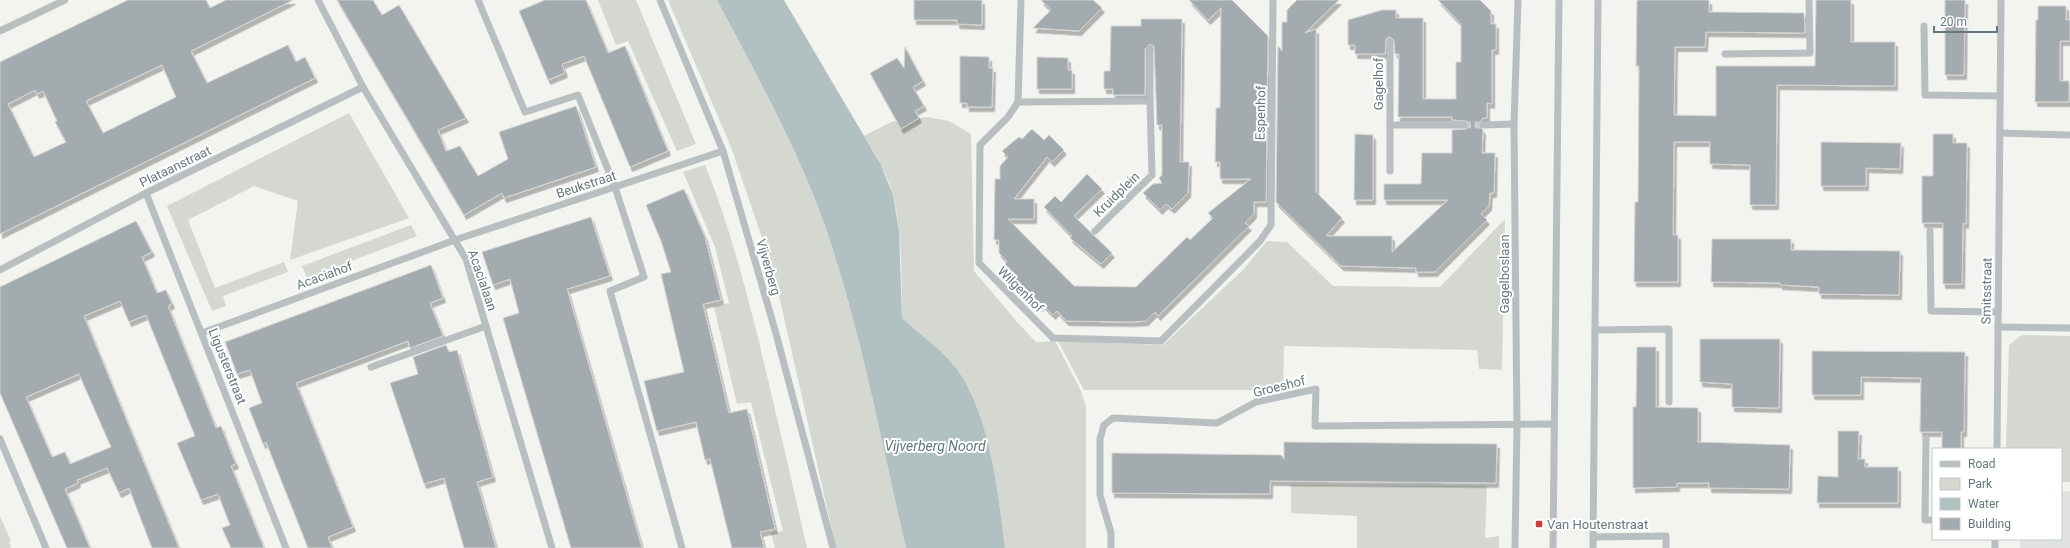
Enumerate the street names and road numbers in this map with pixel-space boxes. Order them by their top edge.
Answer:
street label: Gagelhof [1371,57,1386,110]
street label: Espenhof [1253,85,1268,140]
street label: Plataanstraat [137,143,213,190]
street label: Beukstraat [554,168,618,201]
street label: Kruidplein [1090,169,1142,220]
street label: Gagelboslaan [1497,234,1512,314]
street label: Vijverberg [753,237,784,297]
street label: Acacialaan [465,248,500,313]
street label: Acaciahof [294,258,355,293]
street label: Smitsstraat [1978,258,1995,325]
street label: Wilgenhof [995,263,1047,316]
street label: Ligusterstraat [206,326,250,406]
street label: Groeshof [1251,373,1307,400]

